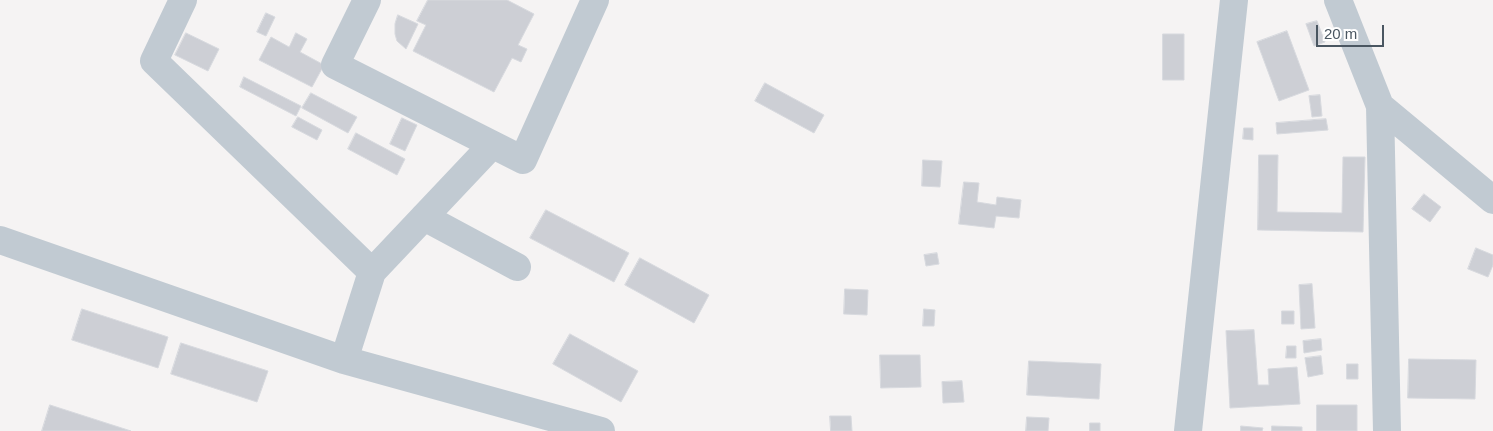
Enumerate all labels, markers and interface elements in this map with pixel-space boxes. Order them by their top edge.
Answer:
scale bar [1318,15,1386,47]
text: 20 m [1324,25,1357,42]

